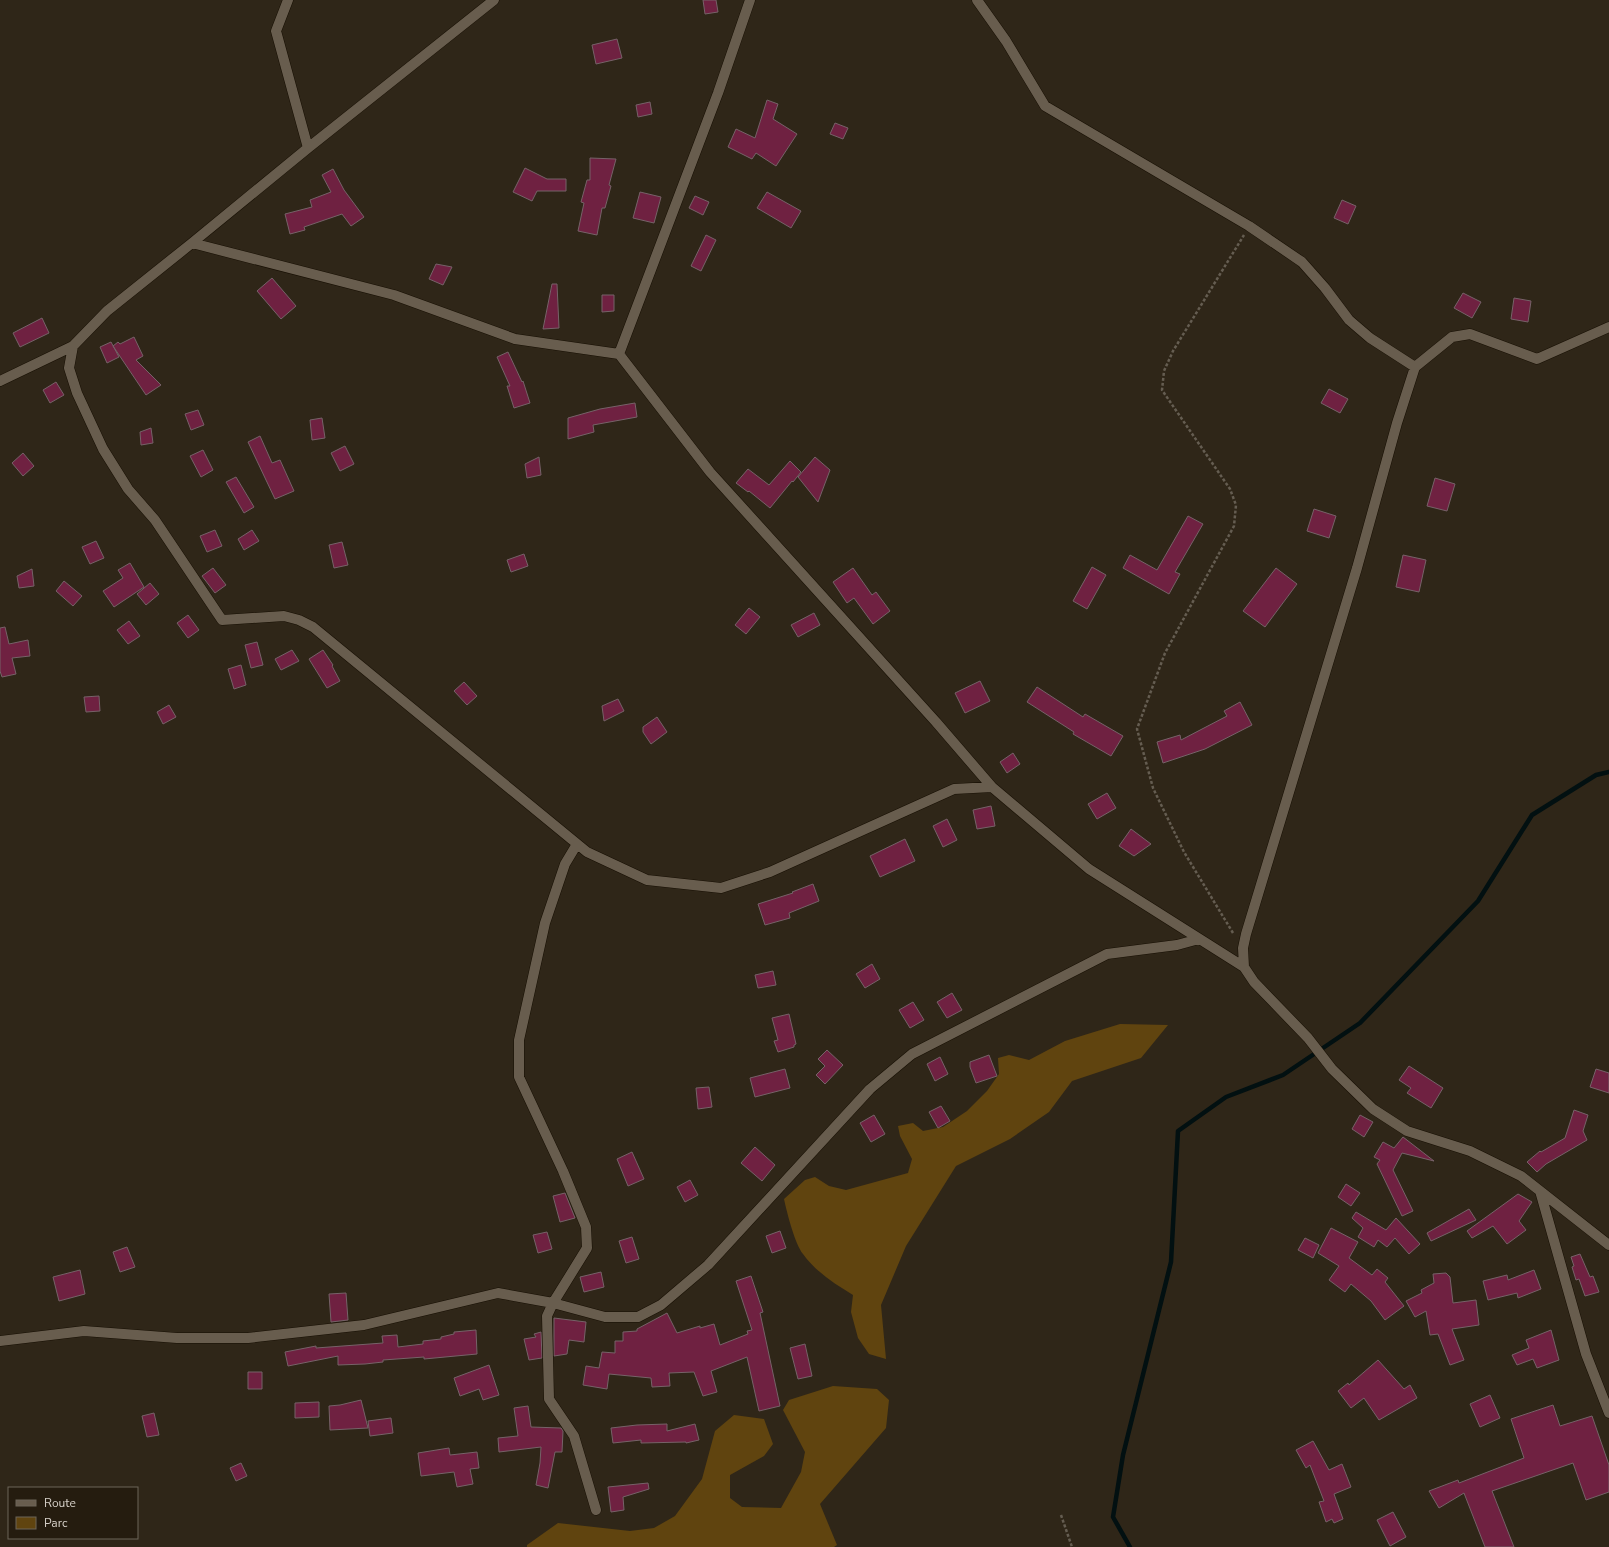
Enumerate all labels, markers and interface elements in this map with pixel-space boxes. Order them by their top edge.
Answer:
legend [8,1487,138,1539]
text: Route [44,1495,76,1511]
text: Parc [44,1515,68,1531]

